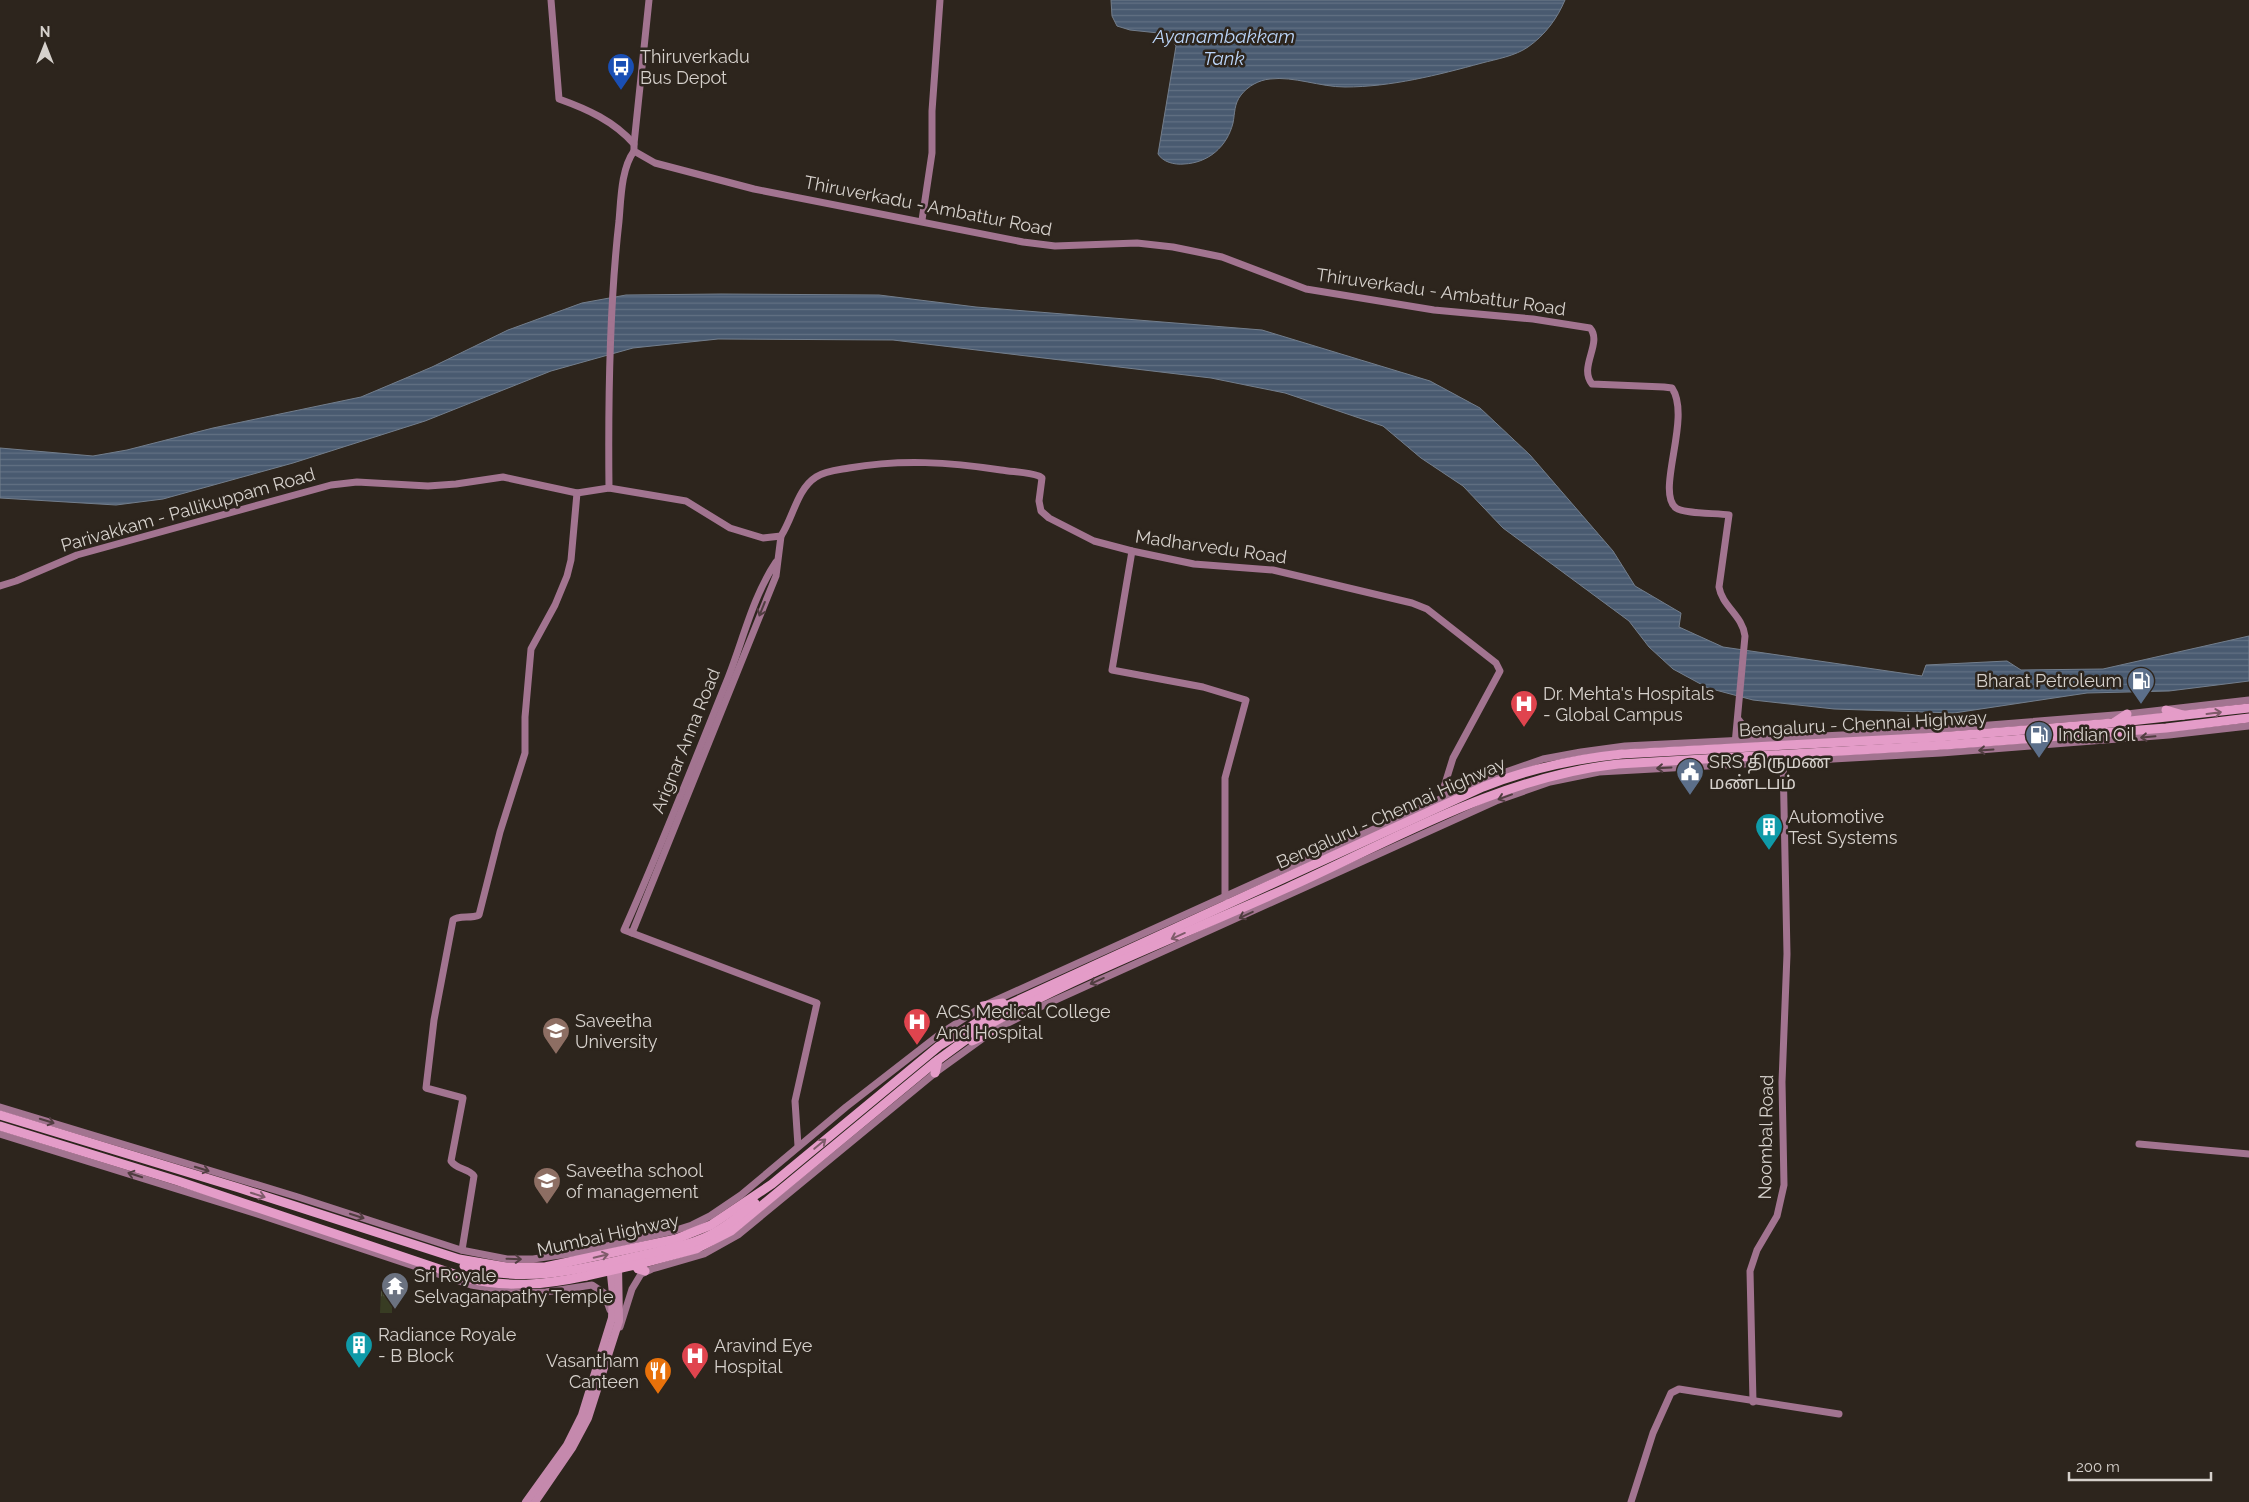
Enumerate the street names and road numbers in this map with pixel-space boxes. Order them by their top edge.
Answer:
street label: Thiruverkadu - Ambattur Road [802,171,1054,240]
street label: Thiruverkadu - Ambattur Road [1315,264,1567,319]
street label: Parivakkam - Pallikuppam Road [58,463,317,556]
street label: Madharvedu Road [1134,525,1288,568]
street label: Arignar Anna Road [647,665,724,816]
street label: Bengaluru - Chennai Highway [1738,707,1988,740]
street label: Bengaluru - Chennai Highway [1273,752,1509,873]
street label: Noombal Road [1754,1074,1777,1200]
street label: Mumbai Highway [535,1209,681,1260]

